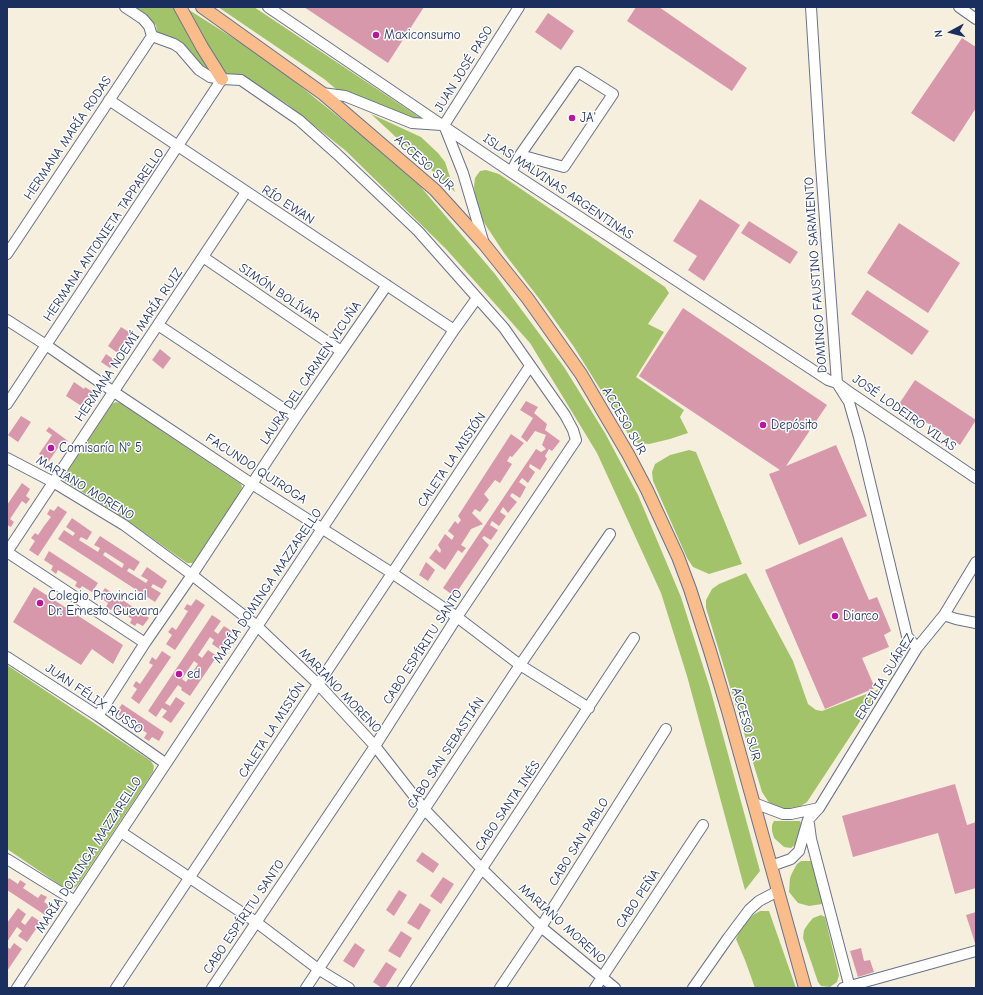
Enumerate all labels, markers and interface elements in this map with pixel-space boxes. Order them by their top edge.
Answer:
north arrow [931,12,971,52]
street label: JUAN JOSÉ PASO [431,23,497,115]
place label: Maxiconsumo [384,27,461,43]
text: N [932,29,945,38]
marker: Maxiconsumo [371,30,381,40]
street label: HERMANA MARÍA RODAS [21,73,115,203]
place label: JA' [580,110,596,126]
marker: JA' [567,113,577,123]
street label: ISLAS MALVINAS ARGENTINAS [480,131,636,243]
street label: ACCESO SUR [391,132,457,194]
street label: HERMANA ANTONIETA TAPPARELLO [40,146,168,324]
street label: DOMINGO FAUSTINO SARMIENTO [801,176,831,374]
street label: RÍO EWAN [259,182,317,228]
street label: SIMÓN BOLÍVAR [236,260,322,326]
street label: HERMANA NOEMÍ MARÍA RUIZ [72,265,186,425]
street label: LAURA DEL CARMEN VICUÑA [257,298,365,448]
street label: JOSÉ LODEIRO VILAS [849,371,959,455]
street label: ACCESO SUR [598,385,650,457]
street label: CALETA LA MISIÓN [415,410,489,510]
place label: Depósito [771,417,818,433]
marker: Depósito [758,420,768,430]
street label: FACUNDO QUIROGA [202,430,310,508]
place label: Comisaría N° 5 [59,440,142,456]
marker: Comisaría N° 5 [46,443,56,453]
street label: MARIANO MORENO [33,453,137,523]
street label: MARÍA DOMINGA MAZZARELLO [210,506,326,666]
street label: CABO ESPÍRITU SANTO [380,586,466,708]
place label: Colegio Provincial Dr. Ernesto Guevara [48,588,159,619]
marker: Colegio Provincial Dr. Ernesto Guevara [35,598,45,608]
place label: Diarco [843,608,879,624]
marker: Diarco [830,611,840,621]
street label: ERCILIA SUÁREZ [852,631,918,723]
street label: MARIANO MORENO [296,645,384,737]
street label: JUAN FÉLIX RUSSO [42,660,146,738]
place label: ed [187,666,200,682]
marker: ed [174,669,184,679]
street label: CALETA LA MISIÓN [235,679,309,781]
street label: ACCESO SUR [728,686,764,762]
street label: CABO SAN SEBASTIÁN [404,694,488,812]
street label: CABO SANTA INÉS [472,758,544,854]
street label: MARÍA DOMINGA MAZZARELLO [33,774,145,936]
street label: CABO SAN PABLO [546,795,612,889]
street label: CABO ESPÍRITU SANTO [200,857,288,977]
street label: CABO PEÑA [613,867,663,931]
street label: MARIANO MORENO [515,881,609,967]

